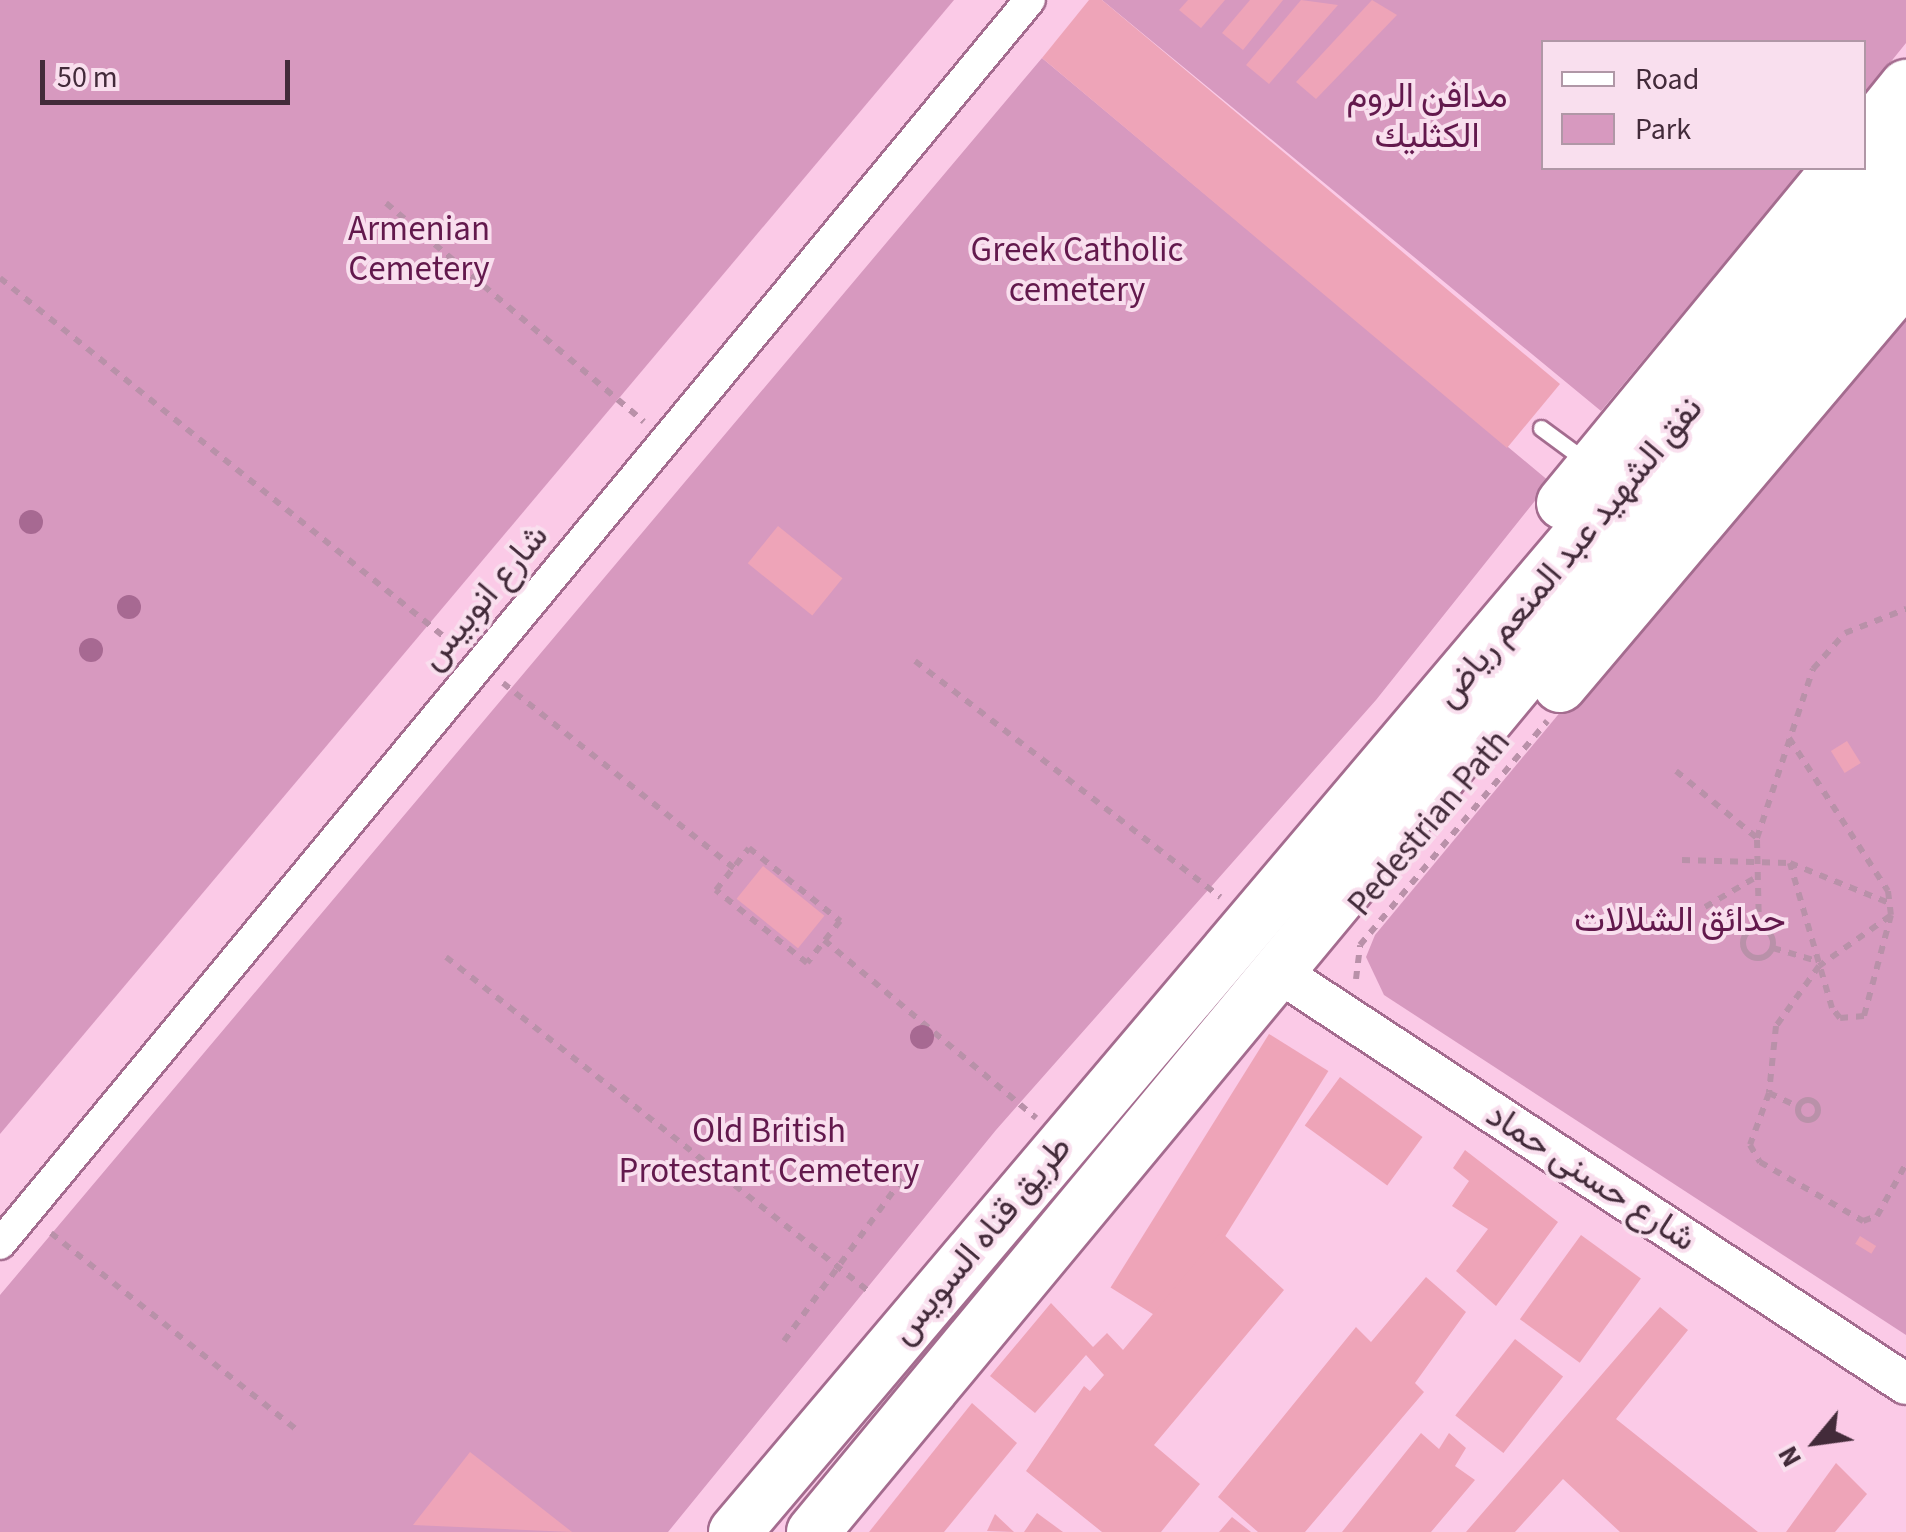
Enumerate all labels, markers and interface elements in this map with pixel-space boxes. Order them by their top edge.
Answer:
scale bar [45,40,295,102]
legend [1541,40,1866,170]
text: 50 m [57,56,118,99]
text: Road [1635,58,1699,101]
park label: مدافن الروم الكثليك [1346,75,1508,157]
text: Park [1635,108,1691,151]
park label: Armenian Cemetery [348,208,490,290]
park label: Greek Catholic cemetery [971,229,1183,311]
street label: نفق الشهيد عبد المنعم رياض [1427,388,1711,716]
street label: شارع انوبيس [411,516,557,678]
street label: Pedestrian Path [1339,721,1519,925]
park label: حدائق الشلالات [1574,899,1786,941]
street label: شارع حسنى حماد [1478,1094,1704,1260]
park label: Old British Protestant Cemetery [619,1110,919,1192]
street label: طريق قناه السويس [882,1127,1080,1353]
north arrow [1766,1392,1866,1492]
text: N [1768,1439,1812,1474]

